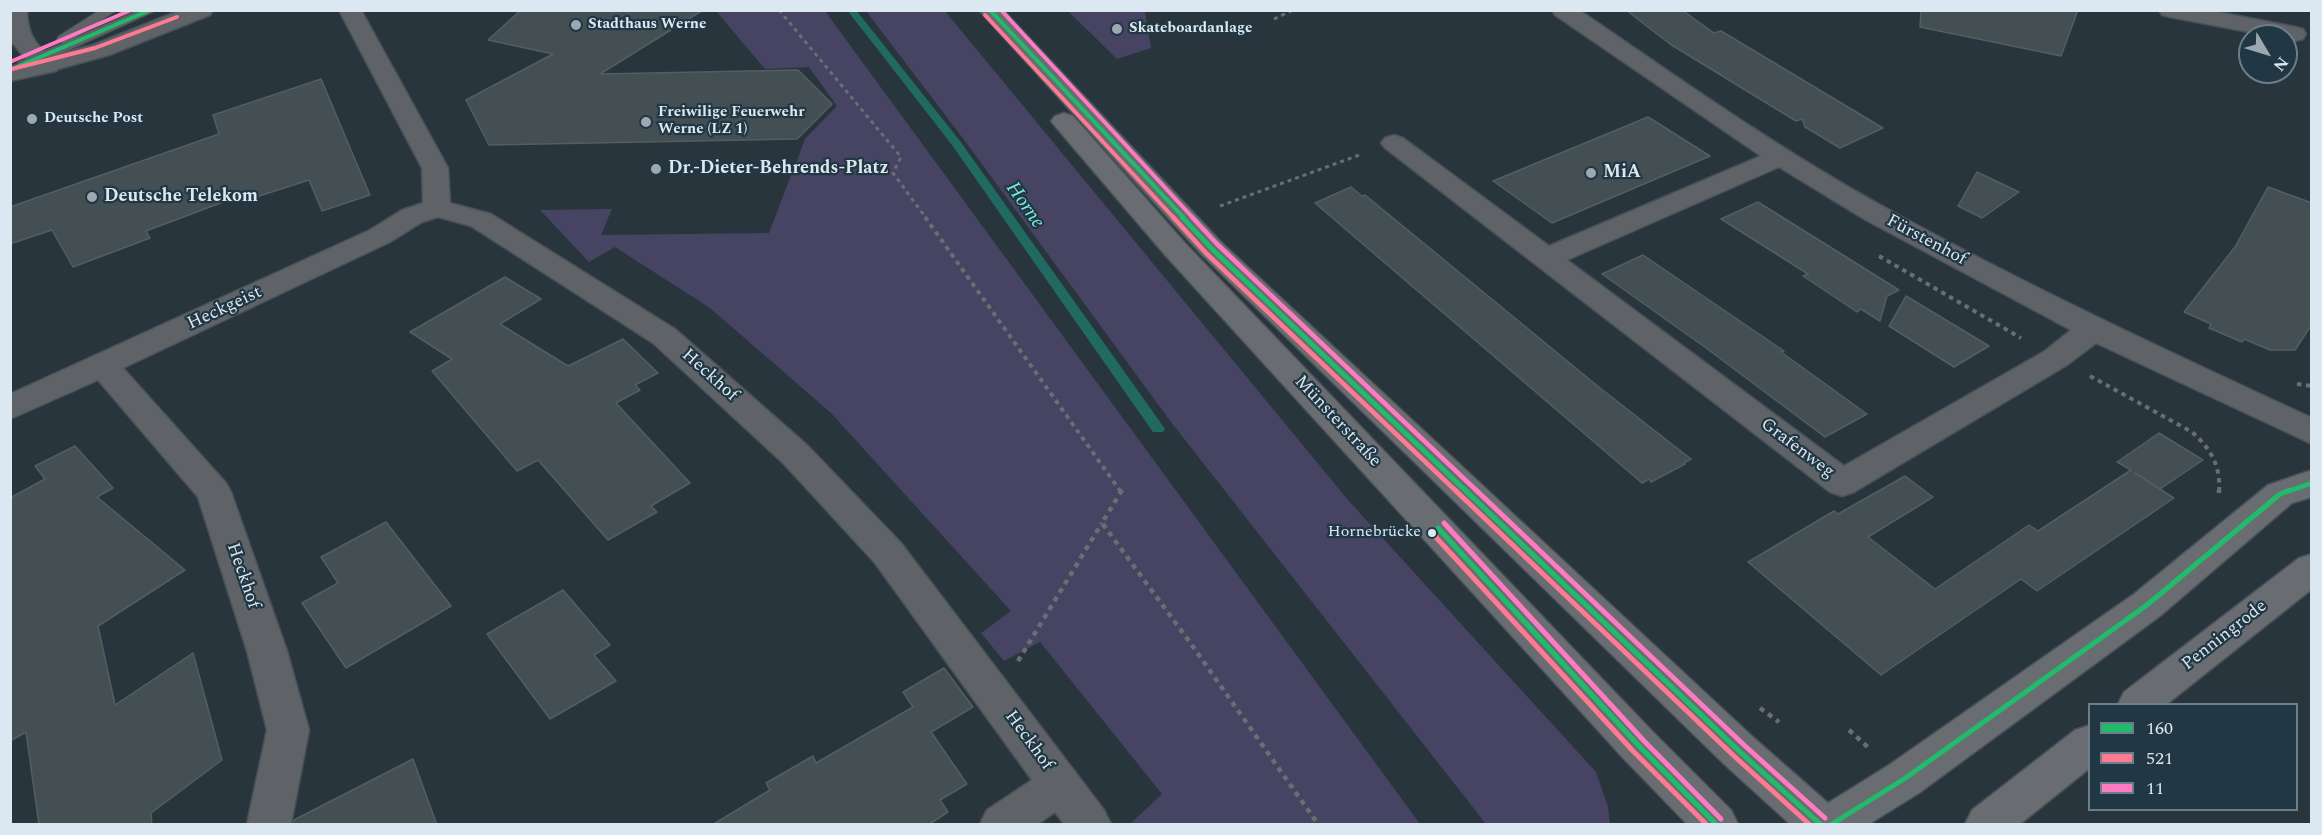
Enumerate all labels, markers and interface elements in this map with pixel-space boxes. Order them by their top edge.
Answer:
place label: Stadthaus Werne [588,16,706,34]
marker: Stadthaus Werne [569,18,583,32]
place label: Skateboardanlage [1129,20,1252,38]
marker: Skateboardanlage [1110,22,1124,36]
north arrow [2238,24,2298,84]
text: N [2267,51,2294,76]
place label: Freiwilige Feuerwehr Werne (LZ 1) [658,104,805,139]
place label: Deutsche Post [44,110,143,128]
marker: Deutsche Post [25,112,39,126]
marker: Freiwilige Feuerwehr Werne (LZ 1) [639,115,653,129]
place label: Dr.-Dieter-Behrends-Platz [668,158,889,180]
marker: Dr.-Dieter-Behrends-Platz [649,162,663,176]
place label: MiA [1603,162,1641,184]
marker: MiA [1584,166,1598,180]
water label: Horne [999,178,1049,234]
place label: Deutsche Telekom [104,186,258,208]
marker: Deutsche Telekom [85,190,99,204]
street label: Fürstenhof [1882,211,1970,271]
street label: Heckgeist [184,282,266,336]
street label: Heckhof [676,345,742,407]
street label: Münsterstraße [1289,372,1385,472]
street label: Grafenweg [1756,414,1838,484]
place label: Hornebrücke [1328,523,1421,543]
marker: Hornebrücke [1426,527,1438,539]
street label: Heckhof [221,540,263,612]
street label: Penningrode [2178,596,2272,676]
legend [2088,703,2298,811]
street label: Heckhof [999,707,1057,775]
text: 160 [2146,715,2173,742]
text: 521 [2146,745,2173,772]
text: 11 [2146,775,2164,802]

